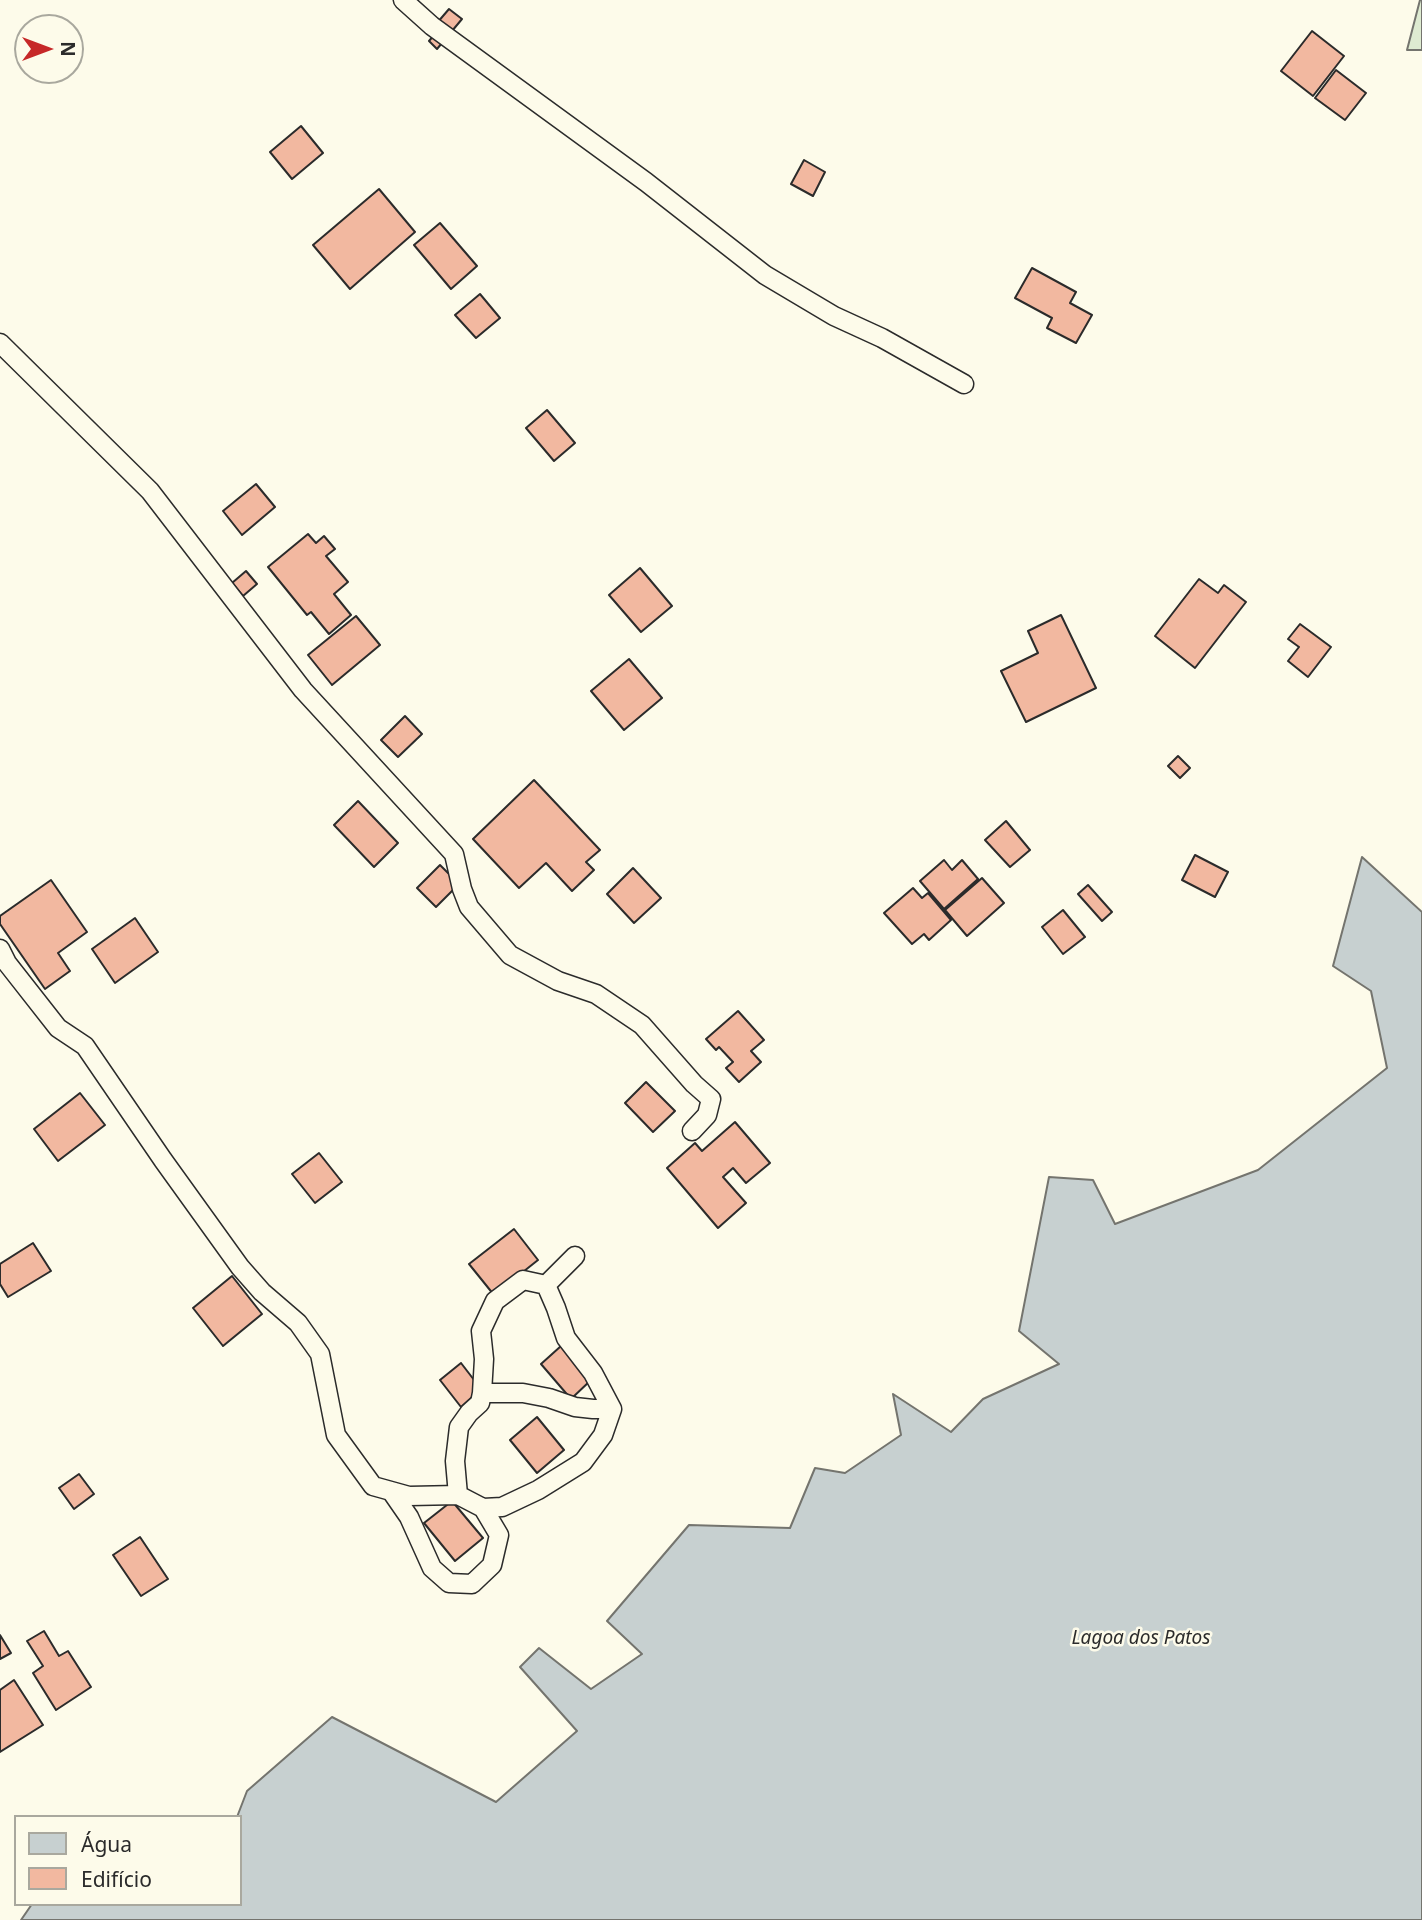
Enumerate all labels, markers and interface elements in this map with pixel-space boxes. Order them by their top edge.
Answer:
north arrow [14,14,84,84]
text: N [55,41,81,57]
water label: Lagoa dos Patos [1072,1628,1210,1650]
legend [14,1815,242,1906]
text: Água [81,1830,132,1858]
text: Edifício [81,1865,152,1893]

